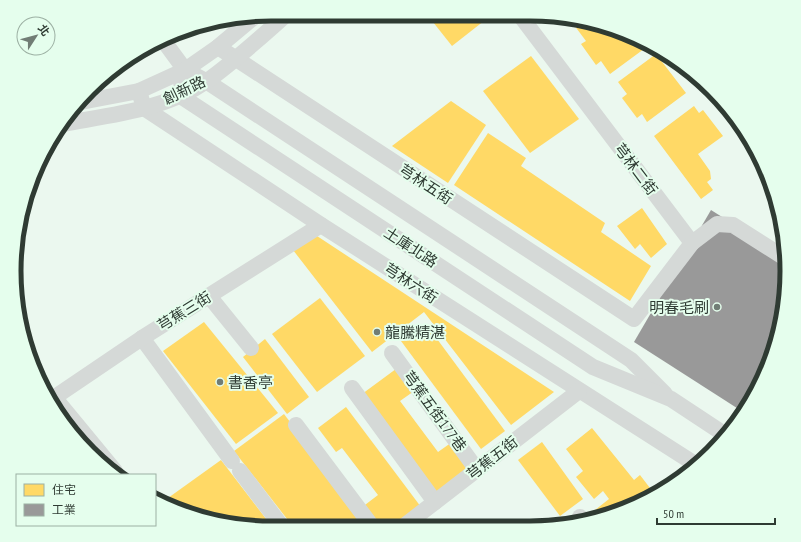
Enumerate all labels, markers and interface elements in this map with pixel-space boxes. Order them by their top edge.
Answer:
north arrow [16,16,56,56]
text: 北 [35,22,53,39]
street label: 創新路 [160,72,208,108]
street label: 芎林二街 [610,139,662,199]
street label: 芎林五街 [396,160,456,208]
street label: 土庫北路 [381,223,441,271]
street label: 芎林六街 [381,259,441,307]
street label: 芎蕉三街 [154,287,214,335]
place label: 明春毛刷 [649,298,709,317]
marker: 明春毛刷 [712,302,722,312]
place label: 龍騰精湛 [385,323,445,342]
marker: 龍騰精湛 [372,327,382,337]
street label: 芎蕉五街177巷 [399,367,471,455]
place label: 書香亭 [228,373,273,392]
marker: 書香亭 [215,377,225,387]
street label: 芎蕉五街 [463,432,521,484]
legend [16,474,156,526]
text: 住宅 [52,482,76,497]
scale bar [657,500,775,526]
text: 工業 [52,502,76,517]
text: 50 m [663,506,684,521]

